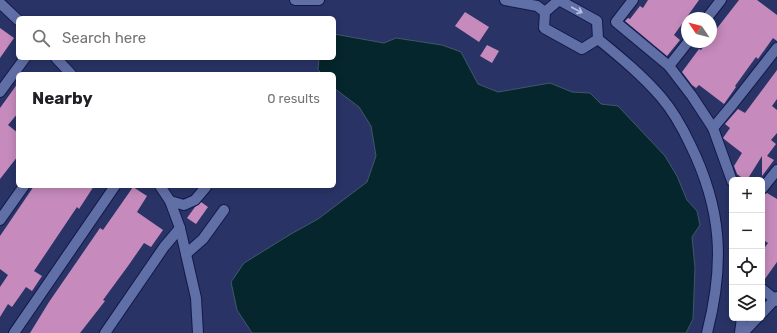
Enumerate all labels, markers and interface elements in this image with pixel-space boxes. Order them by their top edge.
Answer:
one-way arrow [571,7,583,14]
north arrow [681,12,717,48]
search box [16,16,336,60]
icon: search [30,27,52,49]
text: Search here [62,29,146,47]
text: Nearby [32,88,93,108]
text: 0 results [267,91,320,106]
map controls [729,177,765,321]
button: + [729,177,765,213]
button: − [729,213,765,249]
button: locate [729,249,765,285]
button: layers [729,285,765,321]

